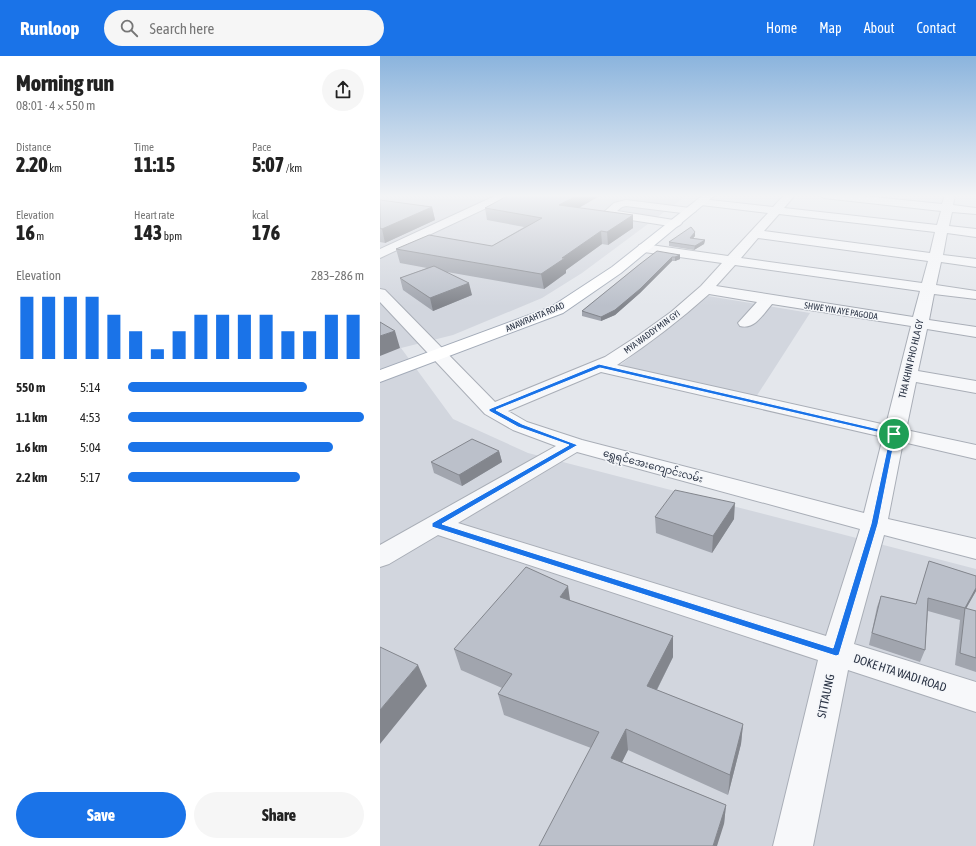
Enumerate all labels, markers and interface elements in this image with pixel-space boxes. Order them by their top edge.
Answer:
search box [104,10,384,46]
text: Runloop [20,17,80,39]
icon: search [118,17,140,39]
text: Search here [150,20,214,37]
text: Home [766,20,797,36]
text: Map [819,20,842,36]
text: About [864,20,895,36]
text: Contact [917,20,956,36]
button: share [322,69,364,111]
text: Morning run [16,70,114,96]
text: 08:01 · 4 × 550 m [16,98,95,113]
text: Distance [16,141,51,153]
text: Time [134,141,154,153]
text: Pace [252,141,271,153]
text: 2.20 [16,153,48,176]
text: 11:15 [134,153,175,176]
text: 5:07 [252,153,284,176]
text: km [48,162,62,174]
text: /km [284,162,302,174]
text: Elevation [16,209,54,221]
text: Heart rate [134,209,175,221]
text: kcal [252,209,269,221]
text: 16 [16,221,35,244]
text: 143 [134,221,162,244]
text: 176 [252,221,280,244]
text: m [35,230,44,242]
text: bpm [162,230,182,242]
text: Elevation [16,268,61,283]
text: 283–286 m [311,268,364,283]
street label: ANAWRAHTA ROAD [504,300,566,334]
street label: SHWE YIN AYE PAGODA [803,300,879,322]
street label: MYA WADDY MIN GYI [622,308,682,356]
street label: THA KHIN PHO HLA GY [897,318,926,400]
text: 550 m [16,380,45,395]
text: 5:14 [80,380,101,395]
text: 1.1 km [16,410,47,425]
text: 4:53 [80,410,101,425]
pin [877,417,911,451]
icon: arrive [883,423,905,445]
text: 1.6 km [16,440,47,455]
text: 5:04 [80,440,101,455]
street label: ရွှေရင်အေးကျောင်းလမ်း [601,445,705,488]
text: 2.2 km [16,470,47,485]
text: 5:17 [80,470,101,485]
street label: DOKE HTA WADI ROAD [852,651,949,695]
street label: SITTAUNG [815,673,837,719]
button: Save [16,792,186,838]
button: Share [194,792,364,838]

